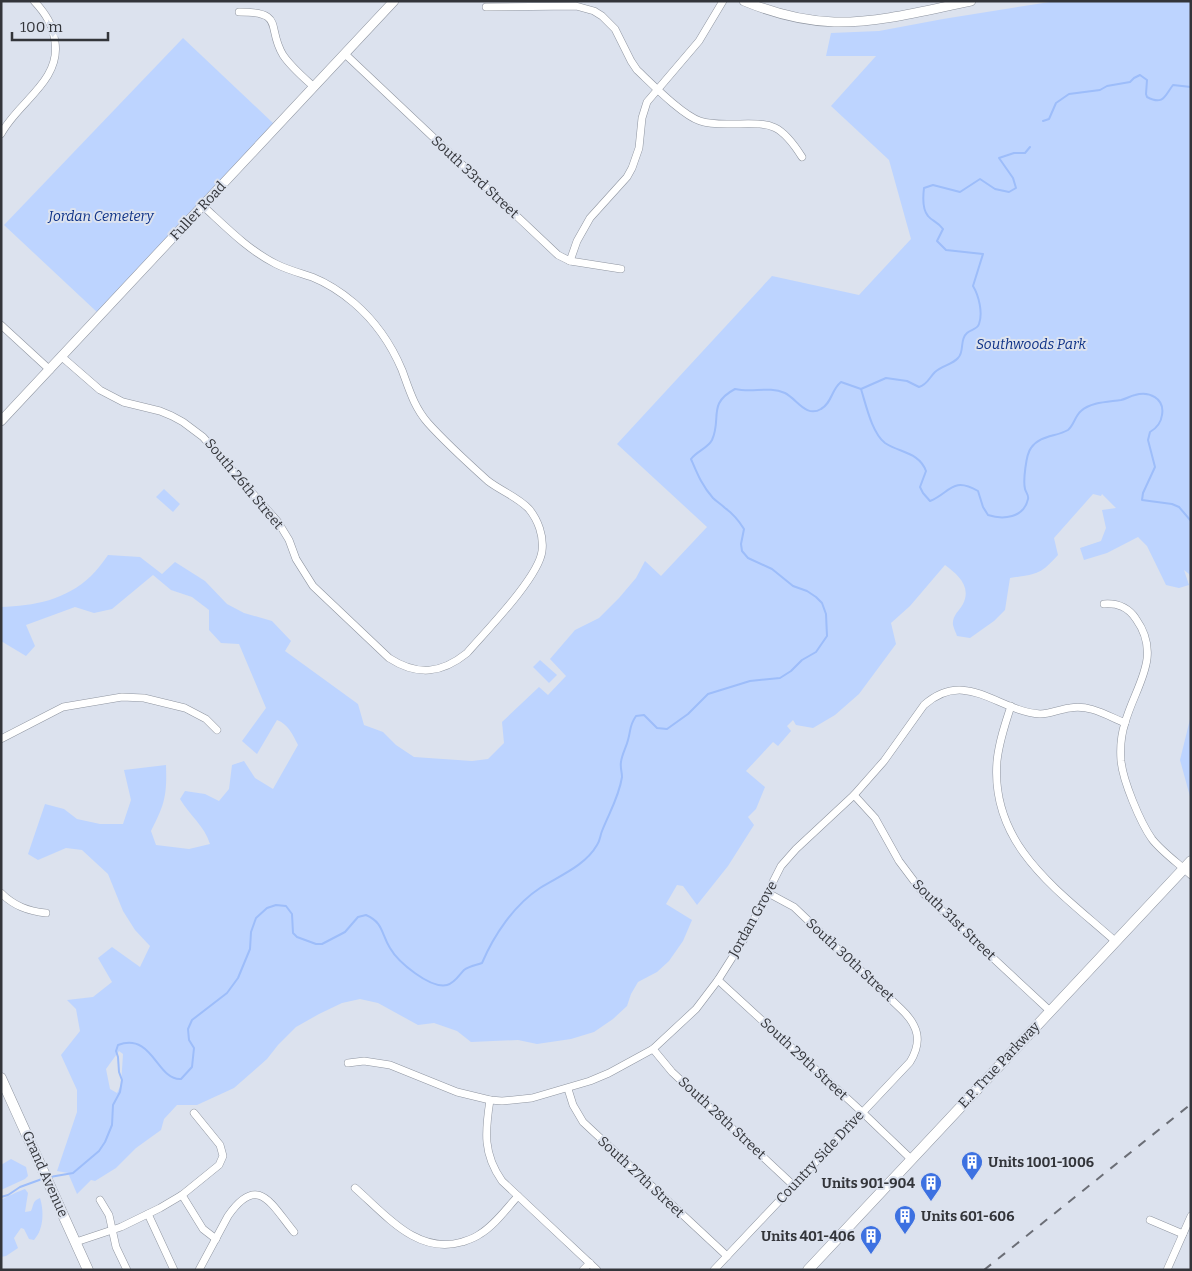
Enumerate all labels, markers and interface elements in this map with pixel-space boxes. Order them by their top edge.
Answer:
scale bar [12,10,109,42]
text: 100 m [20,18,63,36]
street label: South 33rd Street [428,132,522,222]
street label: Fuller Road [167,178,229,244]
park label: Jordan Cemetery [46,208,154,225]
park label: Southwoods Park [976,336,1087,353]
street label: South 26th Street [201,435,287,533]
street label: South 31st Street [909,876,999,964]
street label: Jordan Grove [725,878,781,961]
street label: South 30th Street [802,915,898,1005]
street label: South 29th Street [757,1014,851,1104]
street label: E.P. True Parkway [955,1018,1044,1112]
street label: South 28th Street [675,1073,769,1163]
street label: Country Side Drive [772,1107,868,1207]
street label: Grand Avenue [18,1128,72,1220]
street label: South 27th Street [594,1133,688,1221]
building icon: Units 1001-1006 [960,1150,984,1181]
place label: Units 1001-1006 [988,1154,1094,1171]
building icon: Units 901-904 [919,1171,943,1202]
place label: Units 901-904 [822,1175,915,1192]
building icon: Units 601-606 [893,1204,917,1235]
place label: Units 601-606 [921,1208,1014,1225]
building icon: Units 401-406 [859,1224,883,1255]
place label: Units 401-406 [761,1228,855,1245]

